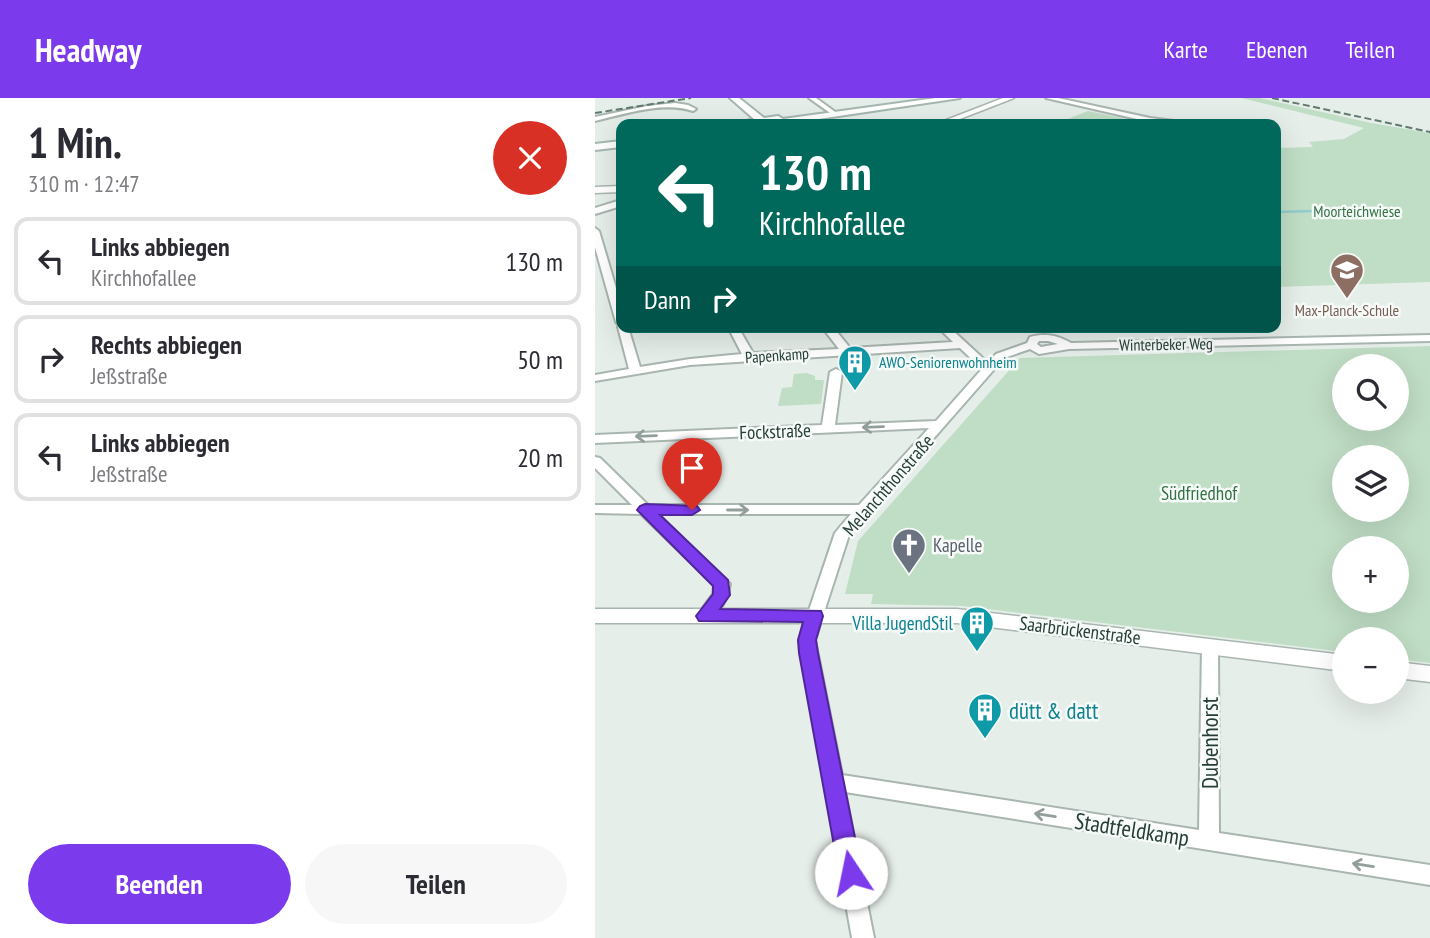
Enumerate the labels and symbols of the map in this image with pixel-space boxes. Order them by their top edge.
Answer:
park label: Moorteichwiese [1313,201,1401,221]
school or university icon: Max-Planck-Schule [1328,251,1366,300]
place label: Max-Planck-Schule [1295,300,1399,320]
street label: Winterbeker Weg [1119,333,1213,355]
street label: Papenkamp [744,343,810,367]
building icon: AWO-Seniorenwohnheim [836,343,874,392]
place label: AWO-Seniorenwohnheim [879,352,1017,372]
street label: Fockstraße [739,418,811,444]
one-way arrow [862,420,885,433]
street label: Melanchthonstraße [837,429,939,541]
one-way arrow [634,430,657,443]
pin [662,438,722,510]
park label: Südfriedhof [1161,481,1238,505]
one-way arrow [726,503,749,517]
church icon: Kapelle [890,526,928,575]
place label: Kapelle [933,533,983,557]
building icon: Villa JugendStil [958,604,996,653]
place label: Villa JugendStil [851,611,954,635]
street label: Saarbrückenstraße [1018,611,1142,649]
building icon: dütt & datt [966,691,1004,740]
place label: dütt & datt [1009,696,1099,725]
street label: Dubenhorst [1195,696,1224,789]
street label: Stadtfeldkamp [1073,806,1191,852]
one-way arrow [1034,808,1056,821]
position arrow [814,836,888,910]
one-way arrow [1352,858,1374,871]

